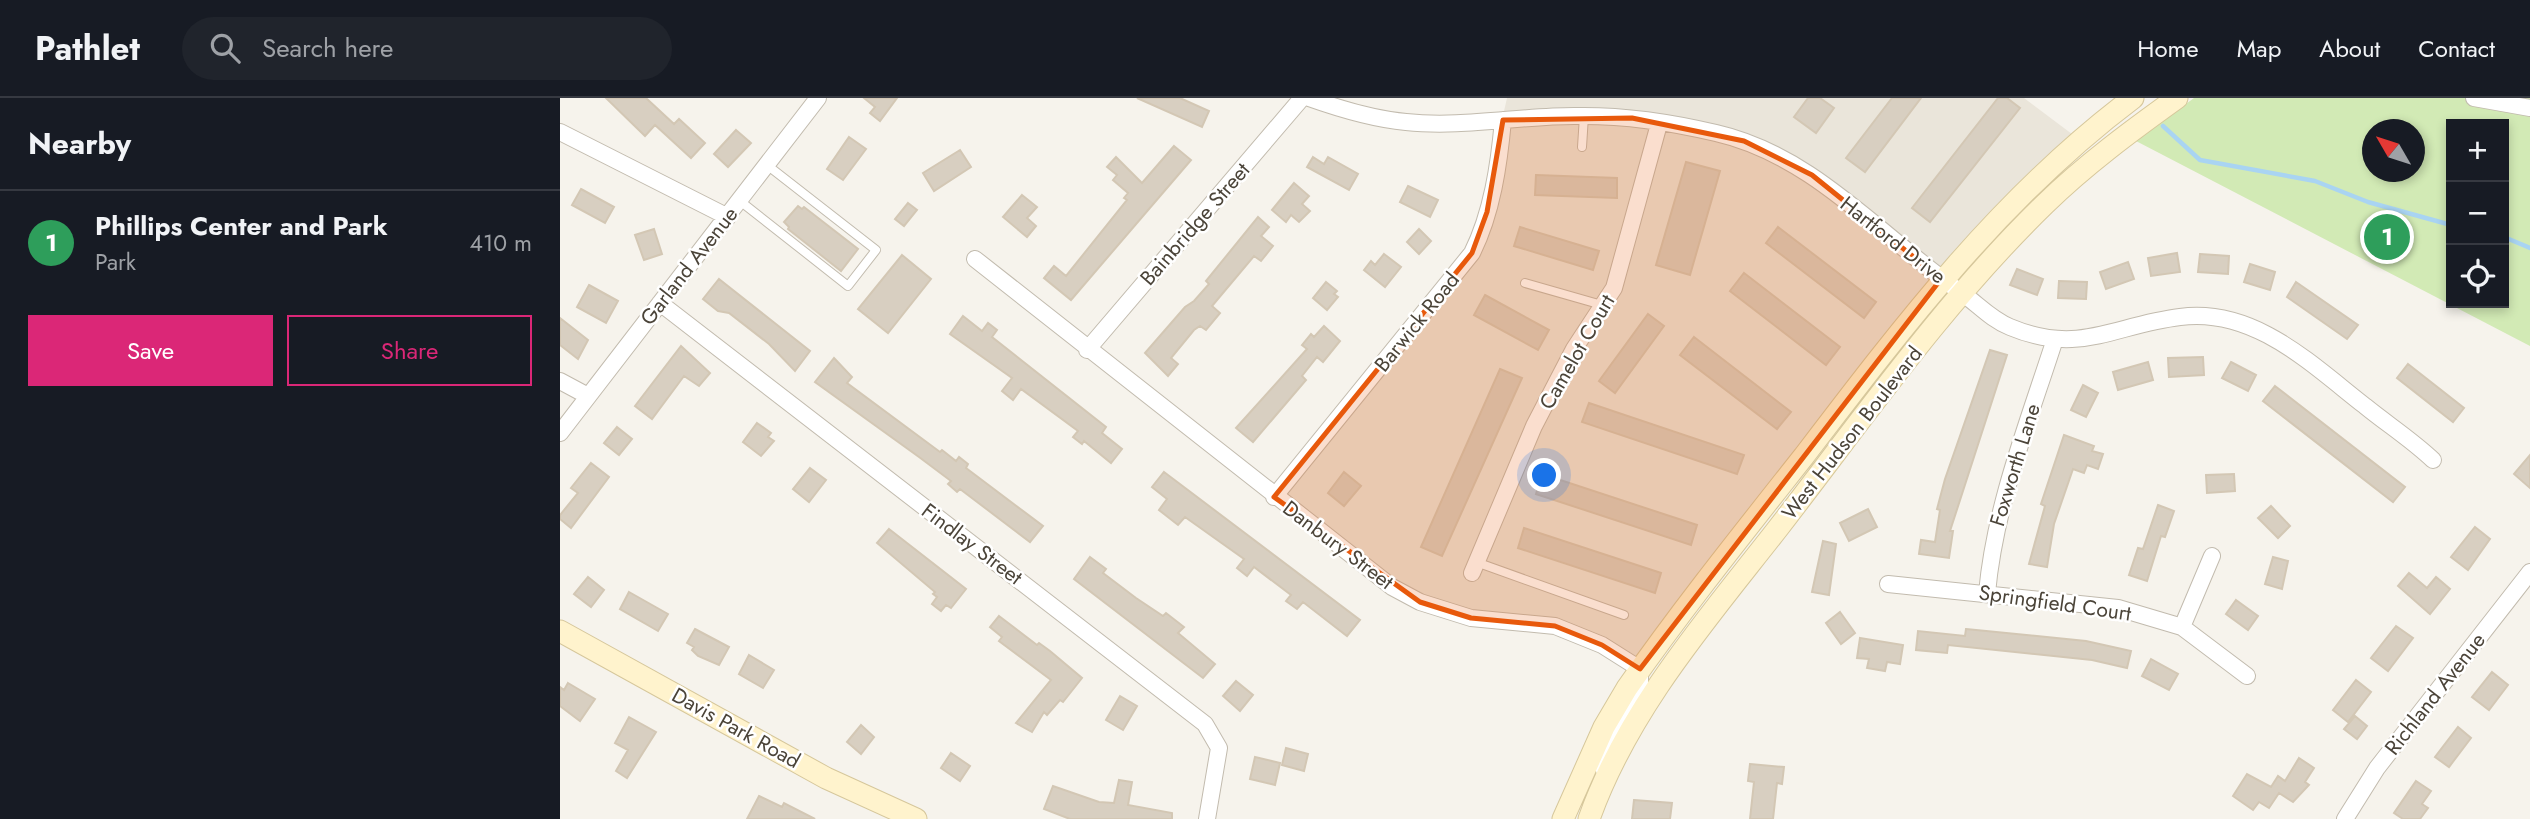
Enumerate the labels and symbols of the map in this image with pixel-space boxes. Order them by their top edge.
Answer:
north arrow [2362,119,2425,182]
street label: Bainbridge Street [1133,156,1257,292]
street label: Hartford Drive [1834,189,1952,291]
street label: Garland Avenue [633,200,745,332]
pin: 1 [2364,211,2410,263]
street label: Barwick Road [1367,266,1467,378]
street label: Camelot Court [1532,289,1622,415]
street label: West Hudson Boulevard [1775,340,1929,526]
street label: Foxworth Lane [1982,400,2048,530]
your location [1527,458,1561,492]
street label: Danbury Street [1276,493,1400,597]
street label: Findlay Street [915,496,1029,592]
street label: Springfield Court [1977,577,2133,629]
street label: Richland Avenue [2378,626,2492,762]
street label: Davis Park Road [666,680,806,776]

